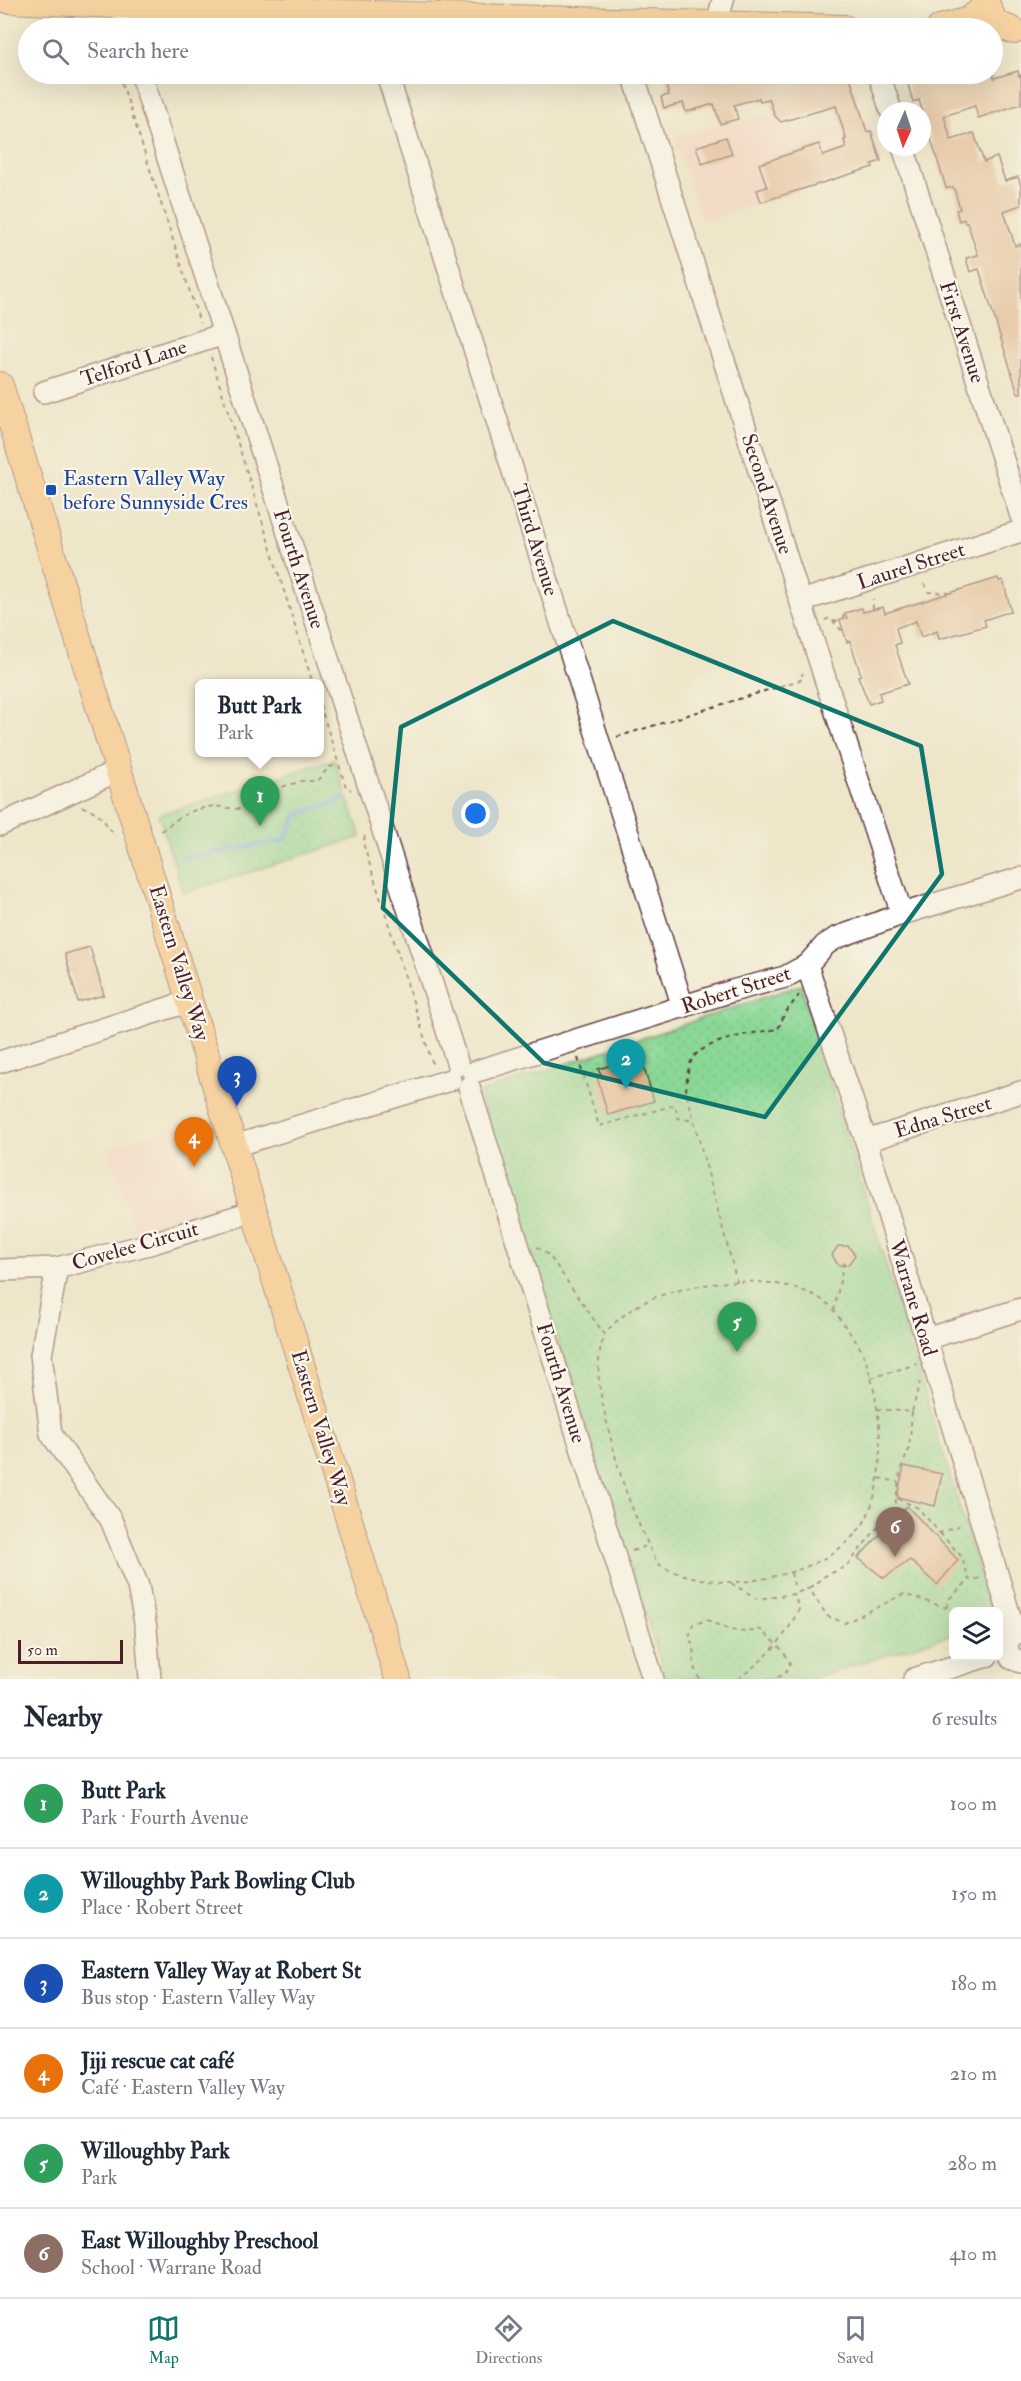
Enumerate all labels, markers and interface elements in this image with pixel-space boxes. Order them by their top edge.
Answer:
search box [18,18,1003,84]
icon: search [39,35,72,68]
text: Search here [87,37,189,65]
north arrow [877,102,931,156]
street label: First Avenue [933,278,991,387]
street label: Telford Lane [78,333,191,393]
street label: Second Avenue [735,430,799,558]
place label: Eastern Valley Way before Sunnyside Cres [63,465,248,516]
street label: Third Avenue [505,481,565,599]
marker: Eastern Valley Way before Sunnyside Cres [44,483,58,497]
street label: Fourth Avenue [267,506,331,633]
street label: Laurel Street [854,536,968,596]
popup [195,679,324,757]
text: Butt Park [217,692,302,720]
text: Park [217,720,254,745]
pin: 1 [240,776,280,826]
your location [461,799,490,828]
street label: Eastern Valley Way [142,882,216,1045]
street label: Robert Street [678,960,794,1020]
pin: 2 [606,1040,646,1089]
pin: 3 [218,1056,256,1106]
street label: Edna Street [891,1089,995,1145]
pin: 4 [174,1118,214,1167]
street label: Covelee Circuit [69,1215,202,1277]
street label: Warrane Road [882,1236,944,1360]
pin: 5 [718,1302,756,1352]
street label: Fourth Avenue [530,1320,592,1447]
street label: Eastern Valley Way [284,1347,358,1510]
pin: 6 [876,1508,914,1557]
map controls [949,1607,1003,1661]
button: layers [949,1607,1003,1661]
scale bar [18,1637,123,1664]
text: 50 m [27,1640,58,1660]
text: Nearby [24,1702,102,1734]
text: 6 results [931,1706,997,1731]
text: Butt Park [81,1777,166,1805]
text: 1 [40,1791,47,1816]
text: 100 m [950,1791,997,1816]
text: Park · Fourth Avenue [81,1805,248,1830]
text: Willoughby Park Bowling Club [81,1867,355,1895]
text: 2 [38,1881,49,1906]
text: 150 m [951,1881,997,1906]
text: Place · Robert Street [81,1895,243,1920]
text: Eastern Valley Way at Robert St [81,1957,361,1985]
text: 3 [40,1971,47,1996]
text: 180 m [950,1971,997,1996]
text: Bus stop · Eastern Valley Way [81,1985,315,2010]
text: Jiji rescue cat café [81,2047,234,2075]
text: 4 [38,2061,49,2086]
text: 210 m [950,2061,997,2086]
text: Café · Eastern Valley Way [81,2075,285,2100]
text: Willoughby Park [81,2137,230,2165]
text: 5 [39,2151,48,2176]
text: 280 m [947,2151,997,2176]
text: Park [81,2165,117,2190]
text: East Willoughby Preschool [81,2227,319,2255]
text: 6 [38,2241,49,2266]
text: 410 m [949,2241,997,2266]
text: School · Warrane Road [81,2255,262,2280]
tab: Map [147,2312,180,2368]
tab: Directions [475,2312,542,2368]
tab: Saved [837,2312,874,2368]

